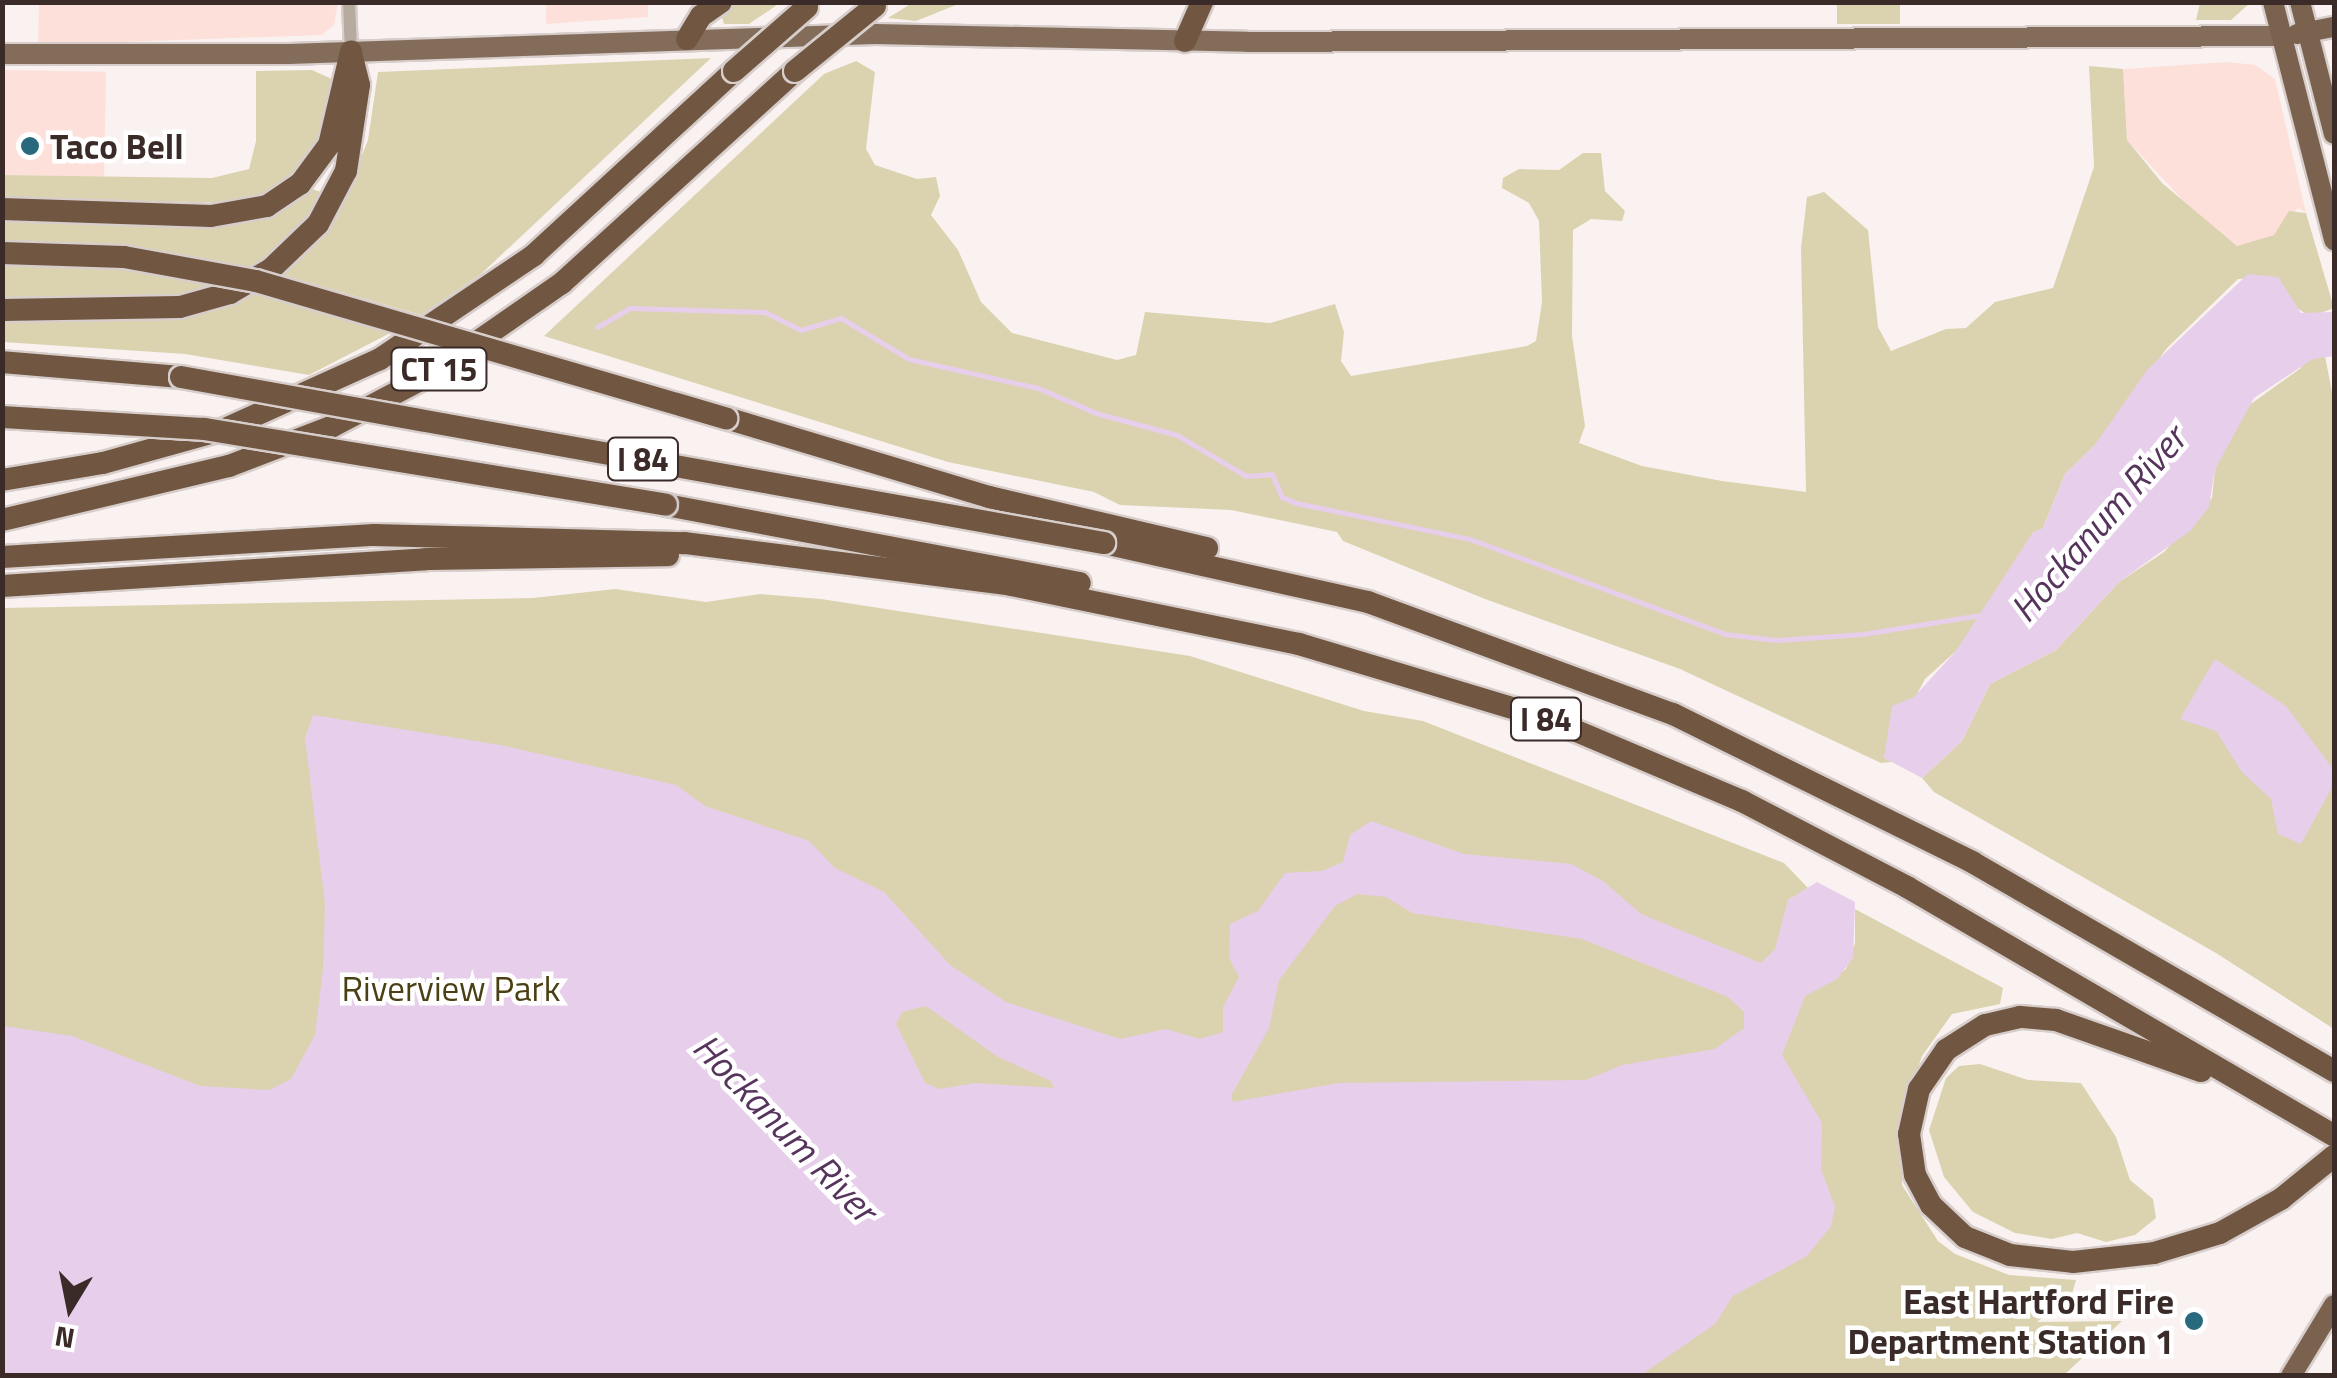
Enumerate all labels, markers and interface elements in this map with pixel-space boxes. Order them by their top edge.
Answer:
place label: Taco Bell [50,125,184,167]
marker: Taco Bell [19,135,41,157]
road number: CT 15 [389,342,489,396]
water label: Hockanum River [2001,417,2195,631]
road number: I 84 [606,432,680,486]
road number: I 84 [1508,692,1584,746]
park label: Riverview Park [342,967,560,1009]
water label: Hockanum River [684,1024,886,1232]
north arrow [20,1258,120,1358]
place label: East Hartford Fire Department Station 1 [1848,1280,2174,1362]
marker: East Hartford Fire Department Station 1 [2183,1310,2205,1332]
text: N [51,1315,78,1361]

